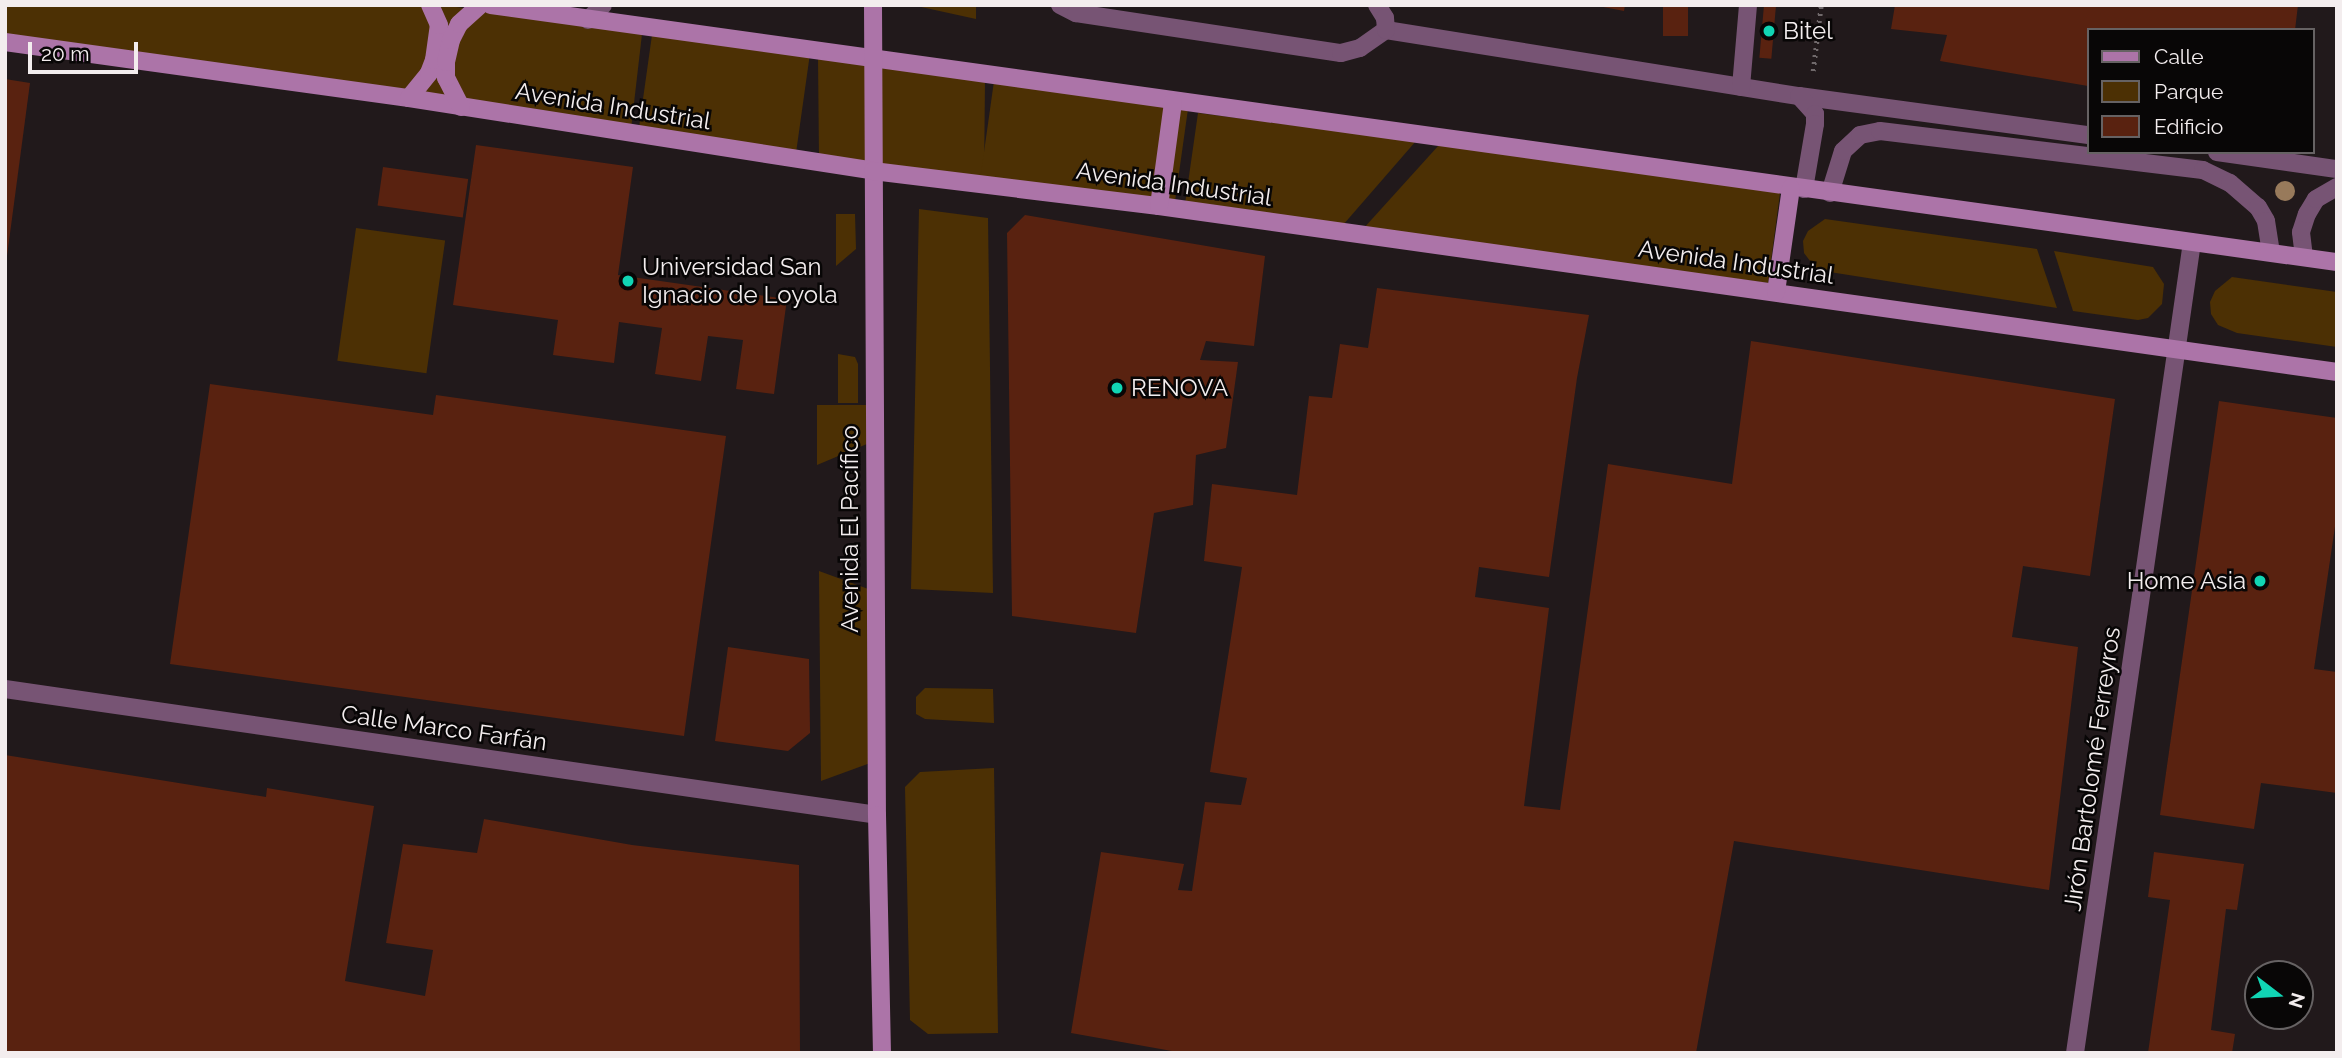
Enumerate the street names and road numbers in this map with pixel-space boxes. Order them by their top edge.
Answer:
street label: Avenida Industrial [513,76,713,136]
street label: Avenida Industrial [1074,156,1274,212]
street label: Avenida Industrial [1636,234,1836,290]
street label: Avenida El Pacífico [836,425,864,633]
street label: Jirón Bartolomé Ferreyros [2058,625,2126,913]
street label: Calle Marco Farfán [339,699,549,757]

